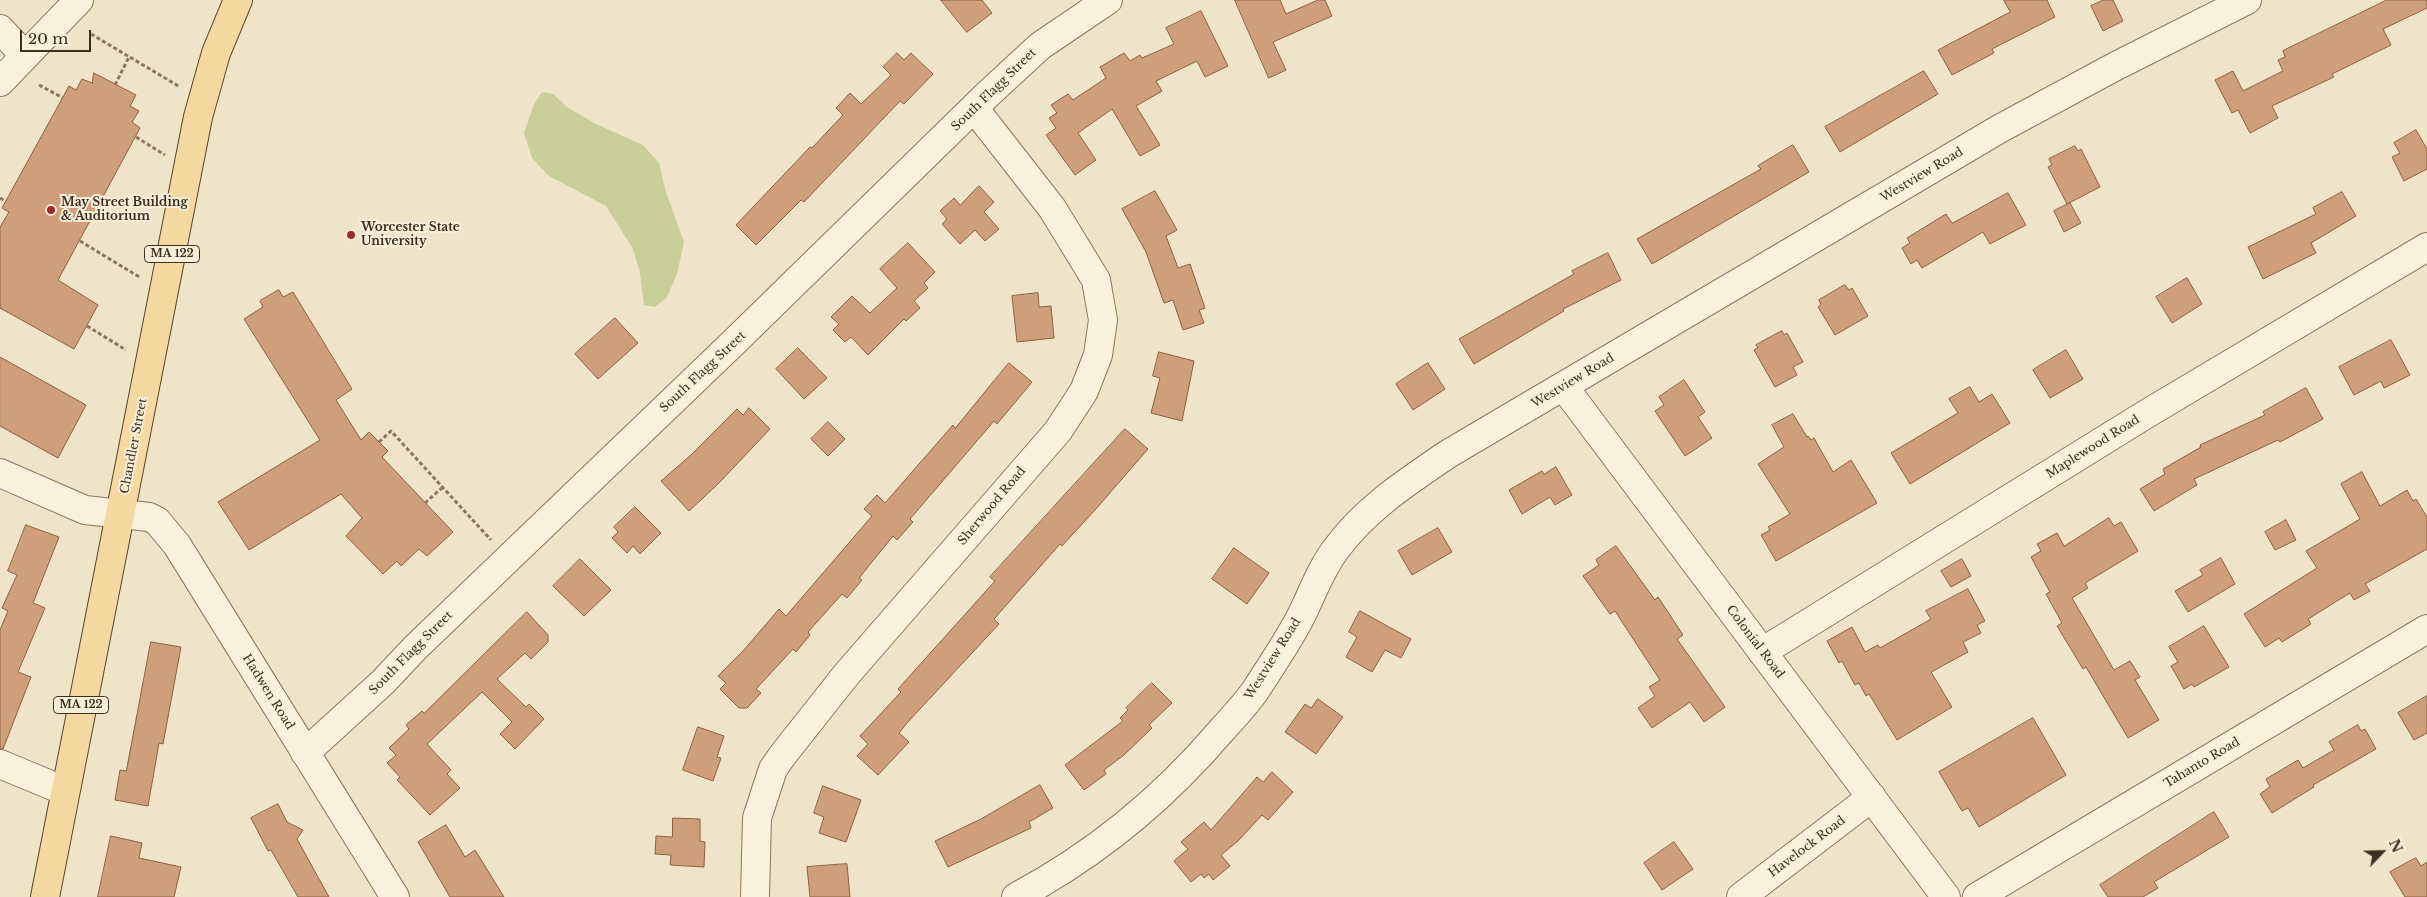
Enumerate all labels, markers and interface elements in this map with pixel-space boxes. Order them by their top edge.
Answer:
scale bar [22,20,94,52]
text: 20 m [28,29,68,48]
street label: South Flagg Street [949,46,1039,134]
street label: Westview Road [1878,145,1966,205]
place label: May Street Building & Auditorium [61,196,188,224]
marker: May Street Building & Auditorium [45,204,57,216]
place label: Worcester State University [361,221,460,249]
marker: Worcester State University [345,229,357,241]
road number: MA 122 [144,245,200,262]
street label: South Flagg Street [657,328,749,416]
street label: Westview Road [1529,351,1617,411]
street label: Chandler Street [118,397,150,495]
street label: Maplewood Road [2044,412,2142,482]
street label: Sherwood Road [955,464,1029,548]
street label: Colonial Road [1723,603,1787,681]
street label: South Flagg Street [366,608,456,698]
street label: Westview Road [1242,615,1304,703]
street label: Hadwen Road [239,652,297,732]
road number: MA 122 [54,696,108,714]
street label: Tahanto Road [2161,735,2243,791]
street label: Havelock Road [1766,813,1848,881]
north arrow [2357,827,2407,877]
text: N [2385,836,2407,856]

